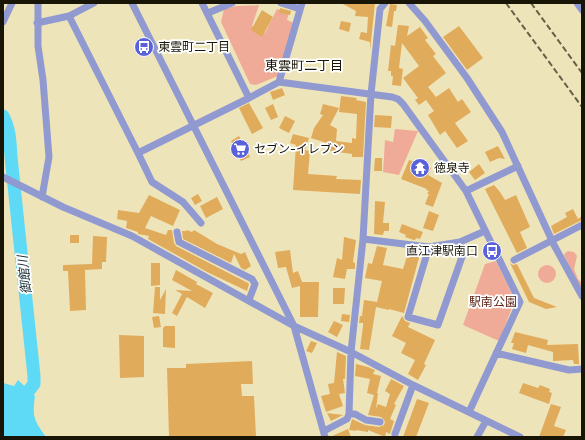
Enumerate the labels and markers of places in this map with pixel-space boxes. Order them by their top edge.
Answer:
bus stop icon: 東雲町二丁目 [133,36,155,58]
place label: 東雲町二丁目 [158,40,230,54]
supermarket icon: セブン-イレブン [229,138,251,160]
place label: セブン-イレブン [254,142,344,156]
temple icon: 徳泉寺 [409,157,431,179]
place label: 徳泉寺 [434,161,470,175]
bus stop icon: 直江津駅南口 [481,240,503,262]
place label: 直江津駅南口 [406,244,478,258]

